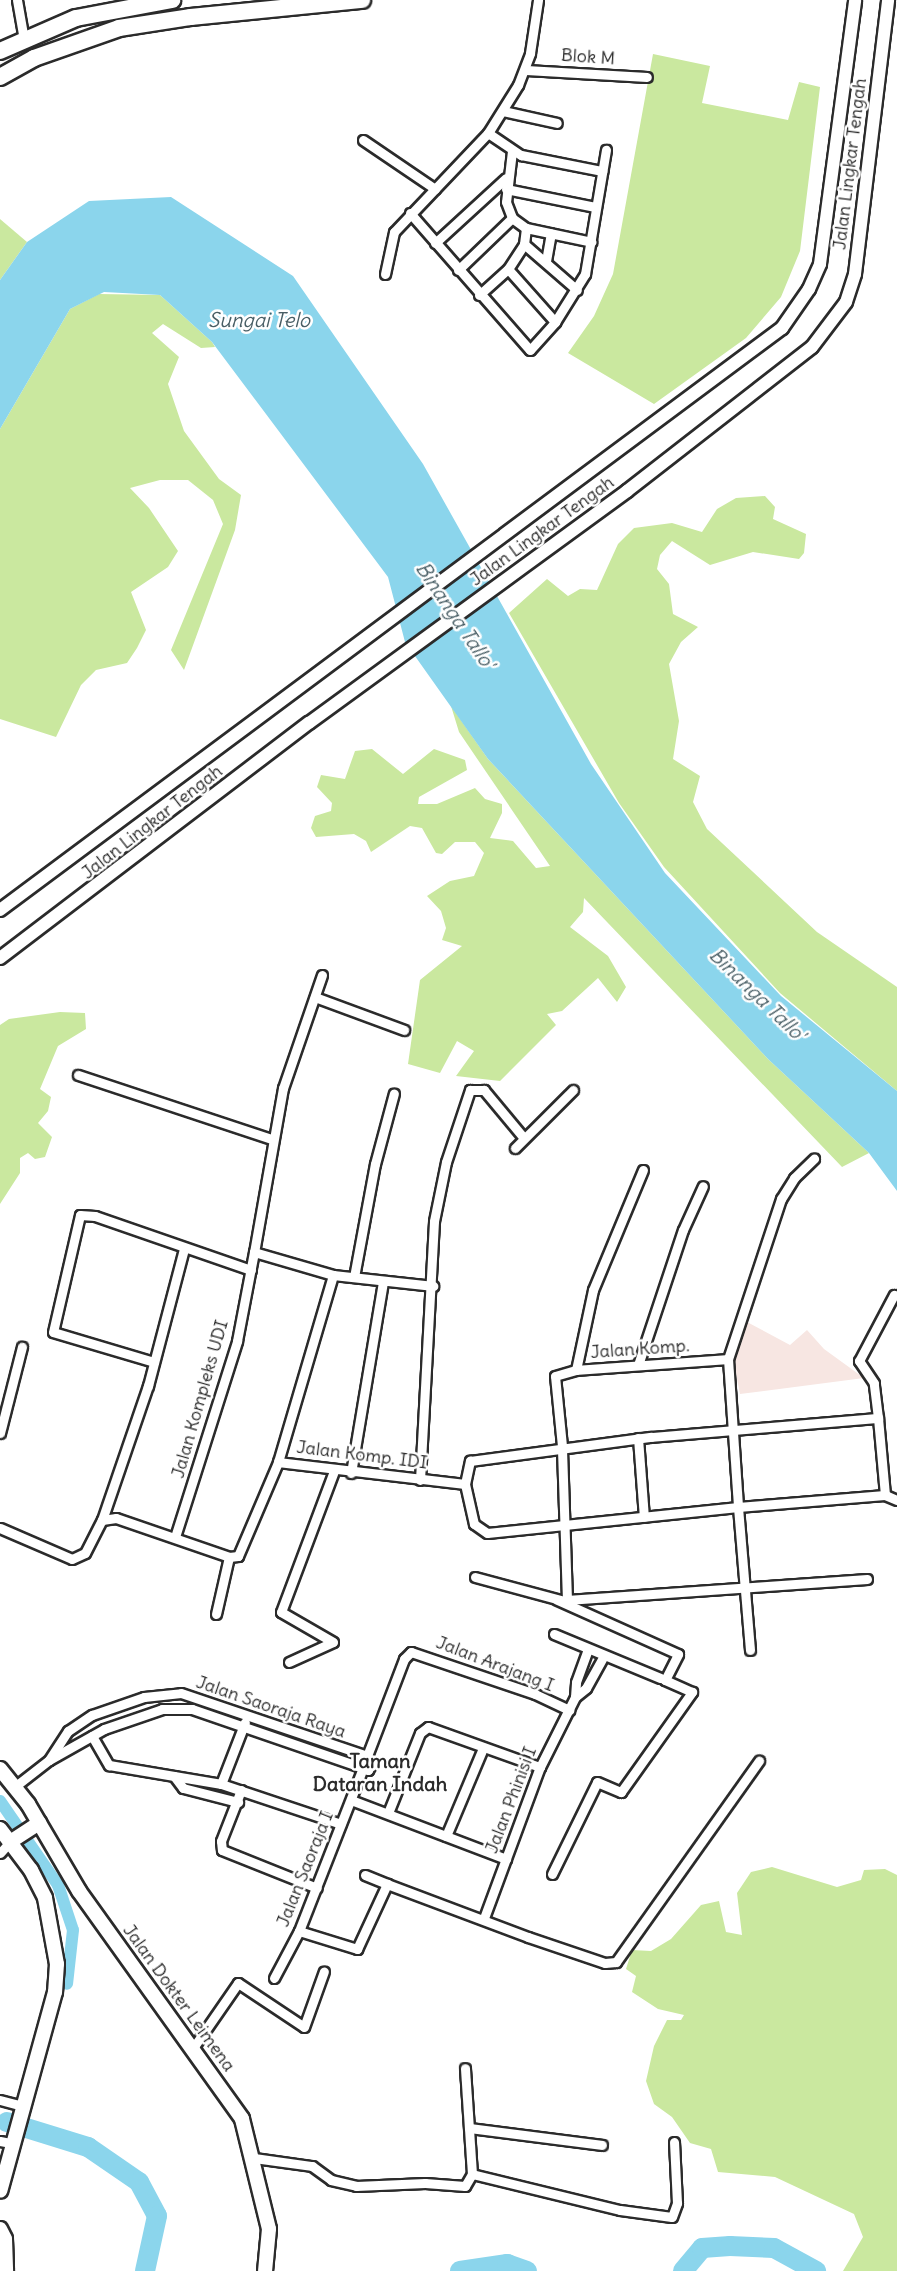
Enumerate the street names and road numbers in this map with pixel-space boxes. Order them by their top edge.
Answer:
street label: Blok M [560,44,616,70]
street label: Jalan Lingkar Tengah [829,77,871,251]
street label: Jalan Lingkar Tengah [466,472,618,590]
street label: Jalan Lingkar Tengah [77,760,227,884]
street label: Jalan Kompleks UDI [167,1317,233,1481]
street label: Jalan Komp. [590,1335,690,1363]
street label: Jalan Komp. IDI [295,1436,429,1474]
street label: Jalan Arajang I [433,1632,557,1696]
street label: Jalan Saoraja Raya [193,1671,349,1743]
street label: Jalan Phinisi I [481,1744,541,1856]
street label: Jalan Saoraja I [272,1808,338,1930]
street label: Jalan Dokter Leimena [118,1920,240,2076]

